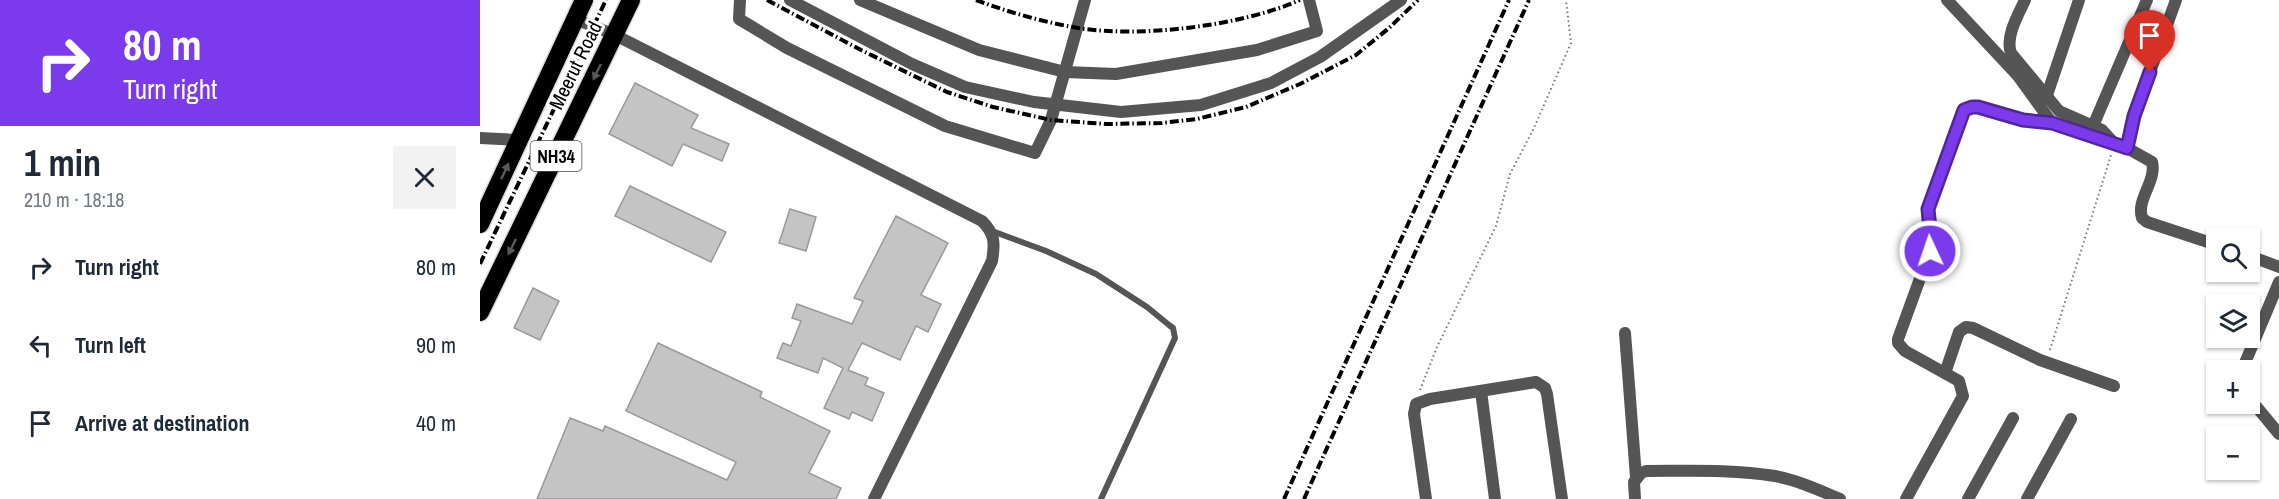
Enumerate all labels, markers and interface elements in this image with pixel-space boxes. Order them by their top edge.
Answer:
pin [2124,10,2175,72]
street label: Meerut Road [542,16,608,114]
text: 80 m [123,17,202,73]
icon: arrive [2133,19,2166,52]
icon: right [24,24,102,102]
one-way arrow [593,63,602,80]
text: Turn right [123,71,217,107]
text: 1 min [24,139,101,187]
road number: NH34 [530,141,581,171]
button: close [393,146,456,209]
one-way arrow [500,163,509,180]
text: 210 m · 18:18 [24,186,124,213]
position arrow [1898,219,1962,283]
map controls [2206,228,2260,480]
button: search [2206,228,2260,282]
one-way arrow [507,239,516,256]
icon: right [24,251,57,284]
text: Turn right [75,252,159,282]
text: 80 m [416,252,456,282]
button: layers [2206,294,2260,348]
icon: left [24,329,57,362]
text: Turn left [75,330,146,360]
text: 90 m [416,330,456,360]
button: + [2206,360,2260,414]
icon: arrive [24,407,57,440]
text: Arrive at destination [75,408,249,438]
text: 40 m [416,408,456,438]
button: − [2206,426,2260,480]

